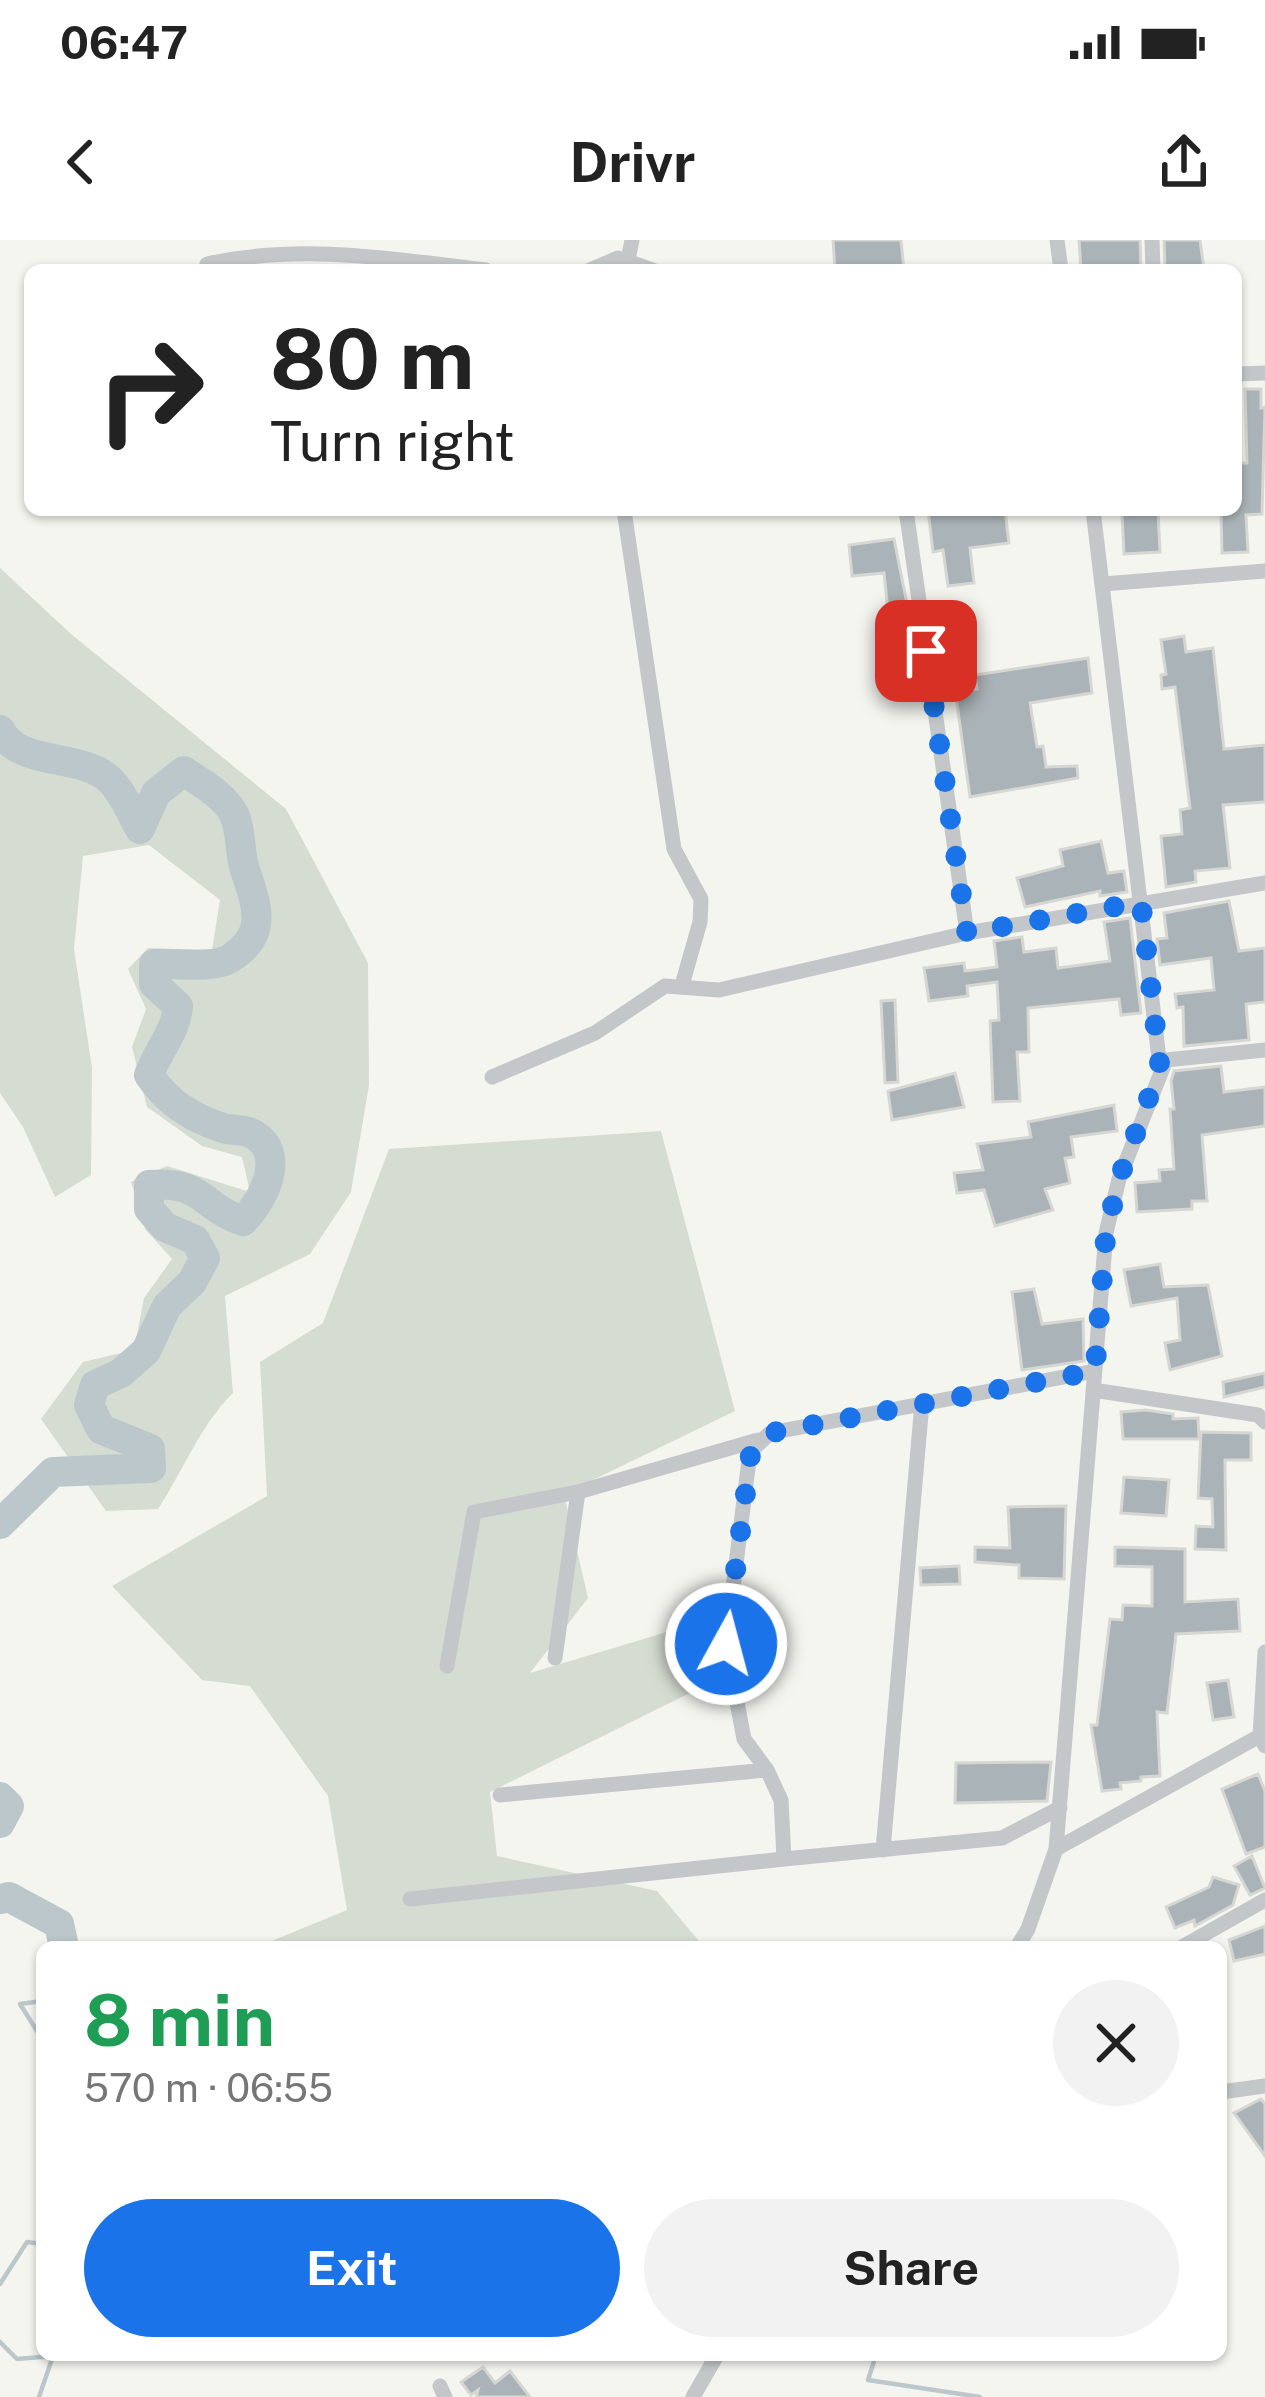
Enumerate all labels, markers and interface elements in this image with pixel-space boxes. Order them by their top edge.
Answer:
text: 06:47 [60,16,188,69]
icon: back [48,129,114,195]
icon: share [1151,129,1217,195]
text: Drivr [570,131,695,194]
text: 80 m [270,309,474,408]
icon: right [72,312,228,468]
text: Turn right [270,410,515,473]
pin [875,600,977,702]
icon: arrive [893,618,959,684]
position arrow [663,1581,789,1707]
text: 8 min [84,1978,275,2062]
button: close [1053,1980,1179,2106]
text: 570 m · 06:55 [84,2065,333,2111]
button: Exit [84,2199,620,2337]
button: Share [644,2199,1179,2337]

